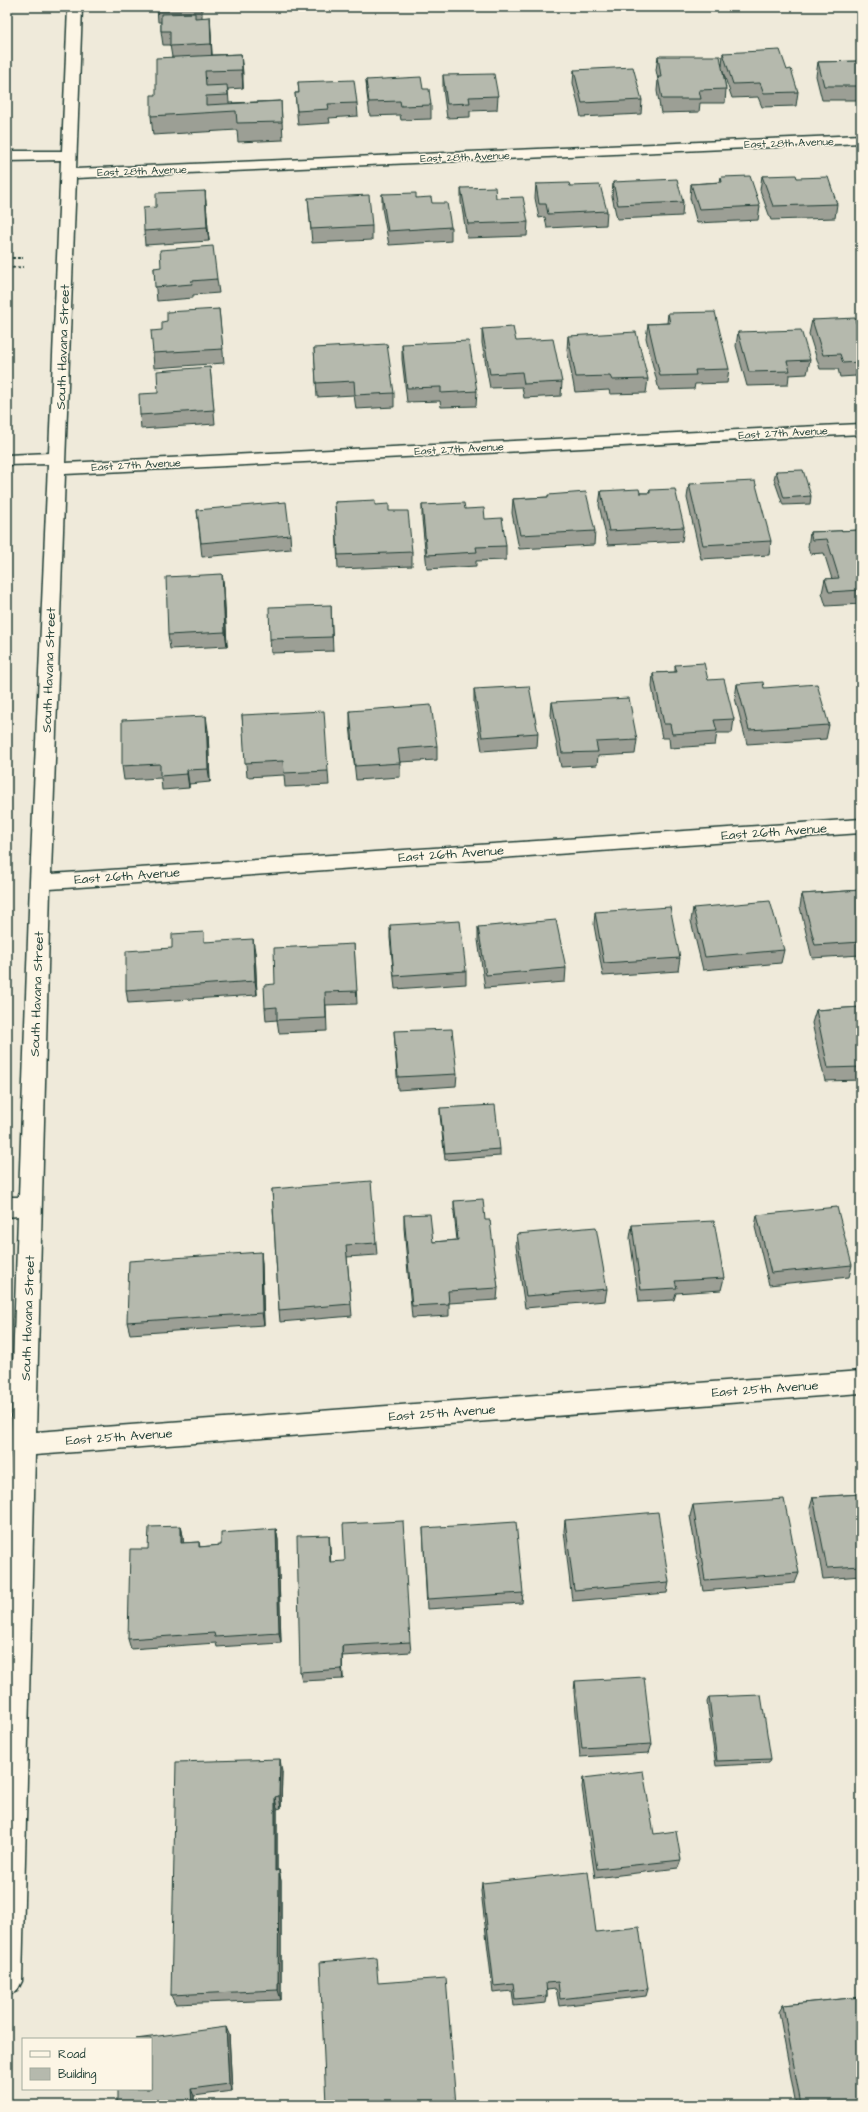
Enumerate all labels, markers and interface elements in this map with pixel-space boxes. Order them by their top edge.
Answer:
street label: East 28th Avenue [744,134,834,152]
street label: East 28th Avenue [420,148,510,166]
street label: East 28th Avenue [97,162,187,180]
street label: South Havana Street [52,283,74,410]
street label: East 27th Avenue [738,423,828,443]
street label: East 27th Avenue [414,439,504,459]
street label: East 27th Avenue [91,455,181,475]
street label: South Havana Street [38,606,60,733]
street label: East 26th Avenue [720,819,828,845]
street label: East 26th Avenue [397,841,505,867]
street label: East 26th Avenue [73,863,181,889]
street label: South Havana Street [26,930,48,1057]
street label: South Havana Street [17,1254,39,1381]
street label: East 25th Avenue [711,1376,819,1402]
street label: East 25th Avenue [388,1400,496,1426]
street label: East 25th Avenue [65,1424,173,1450]
legend [22,2038,152,2090]
text: Road [58,2046,86,2063]
text: Building [58,2066,96,2084]

